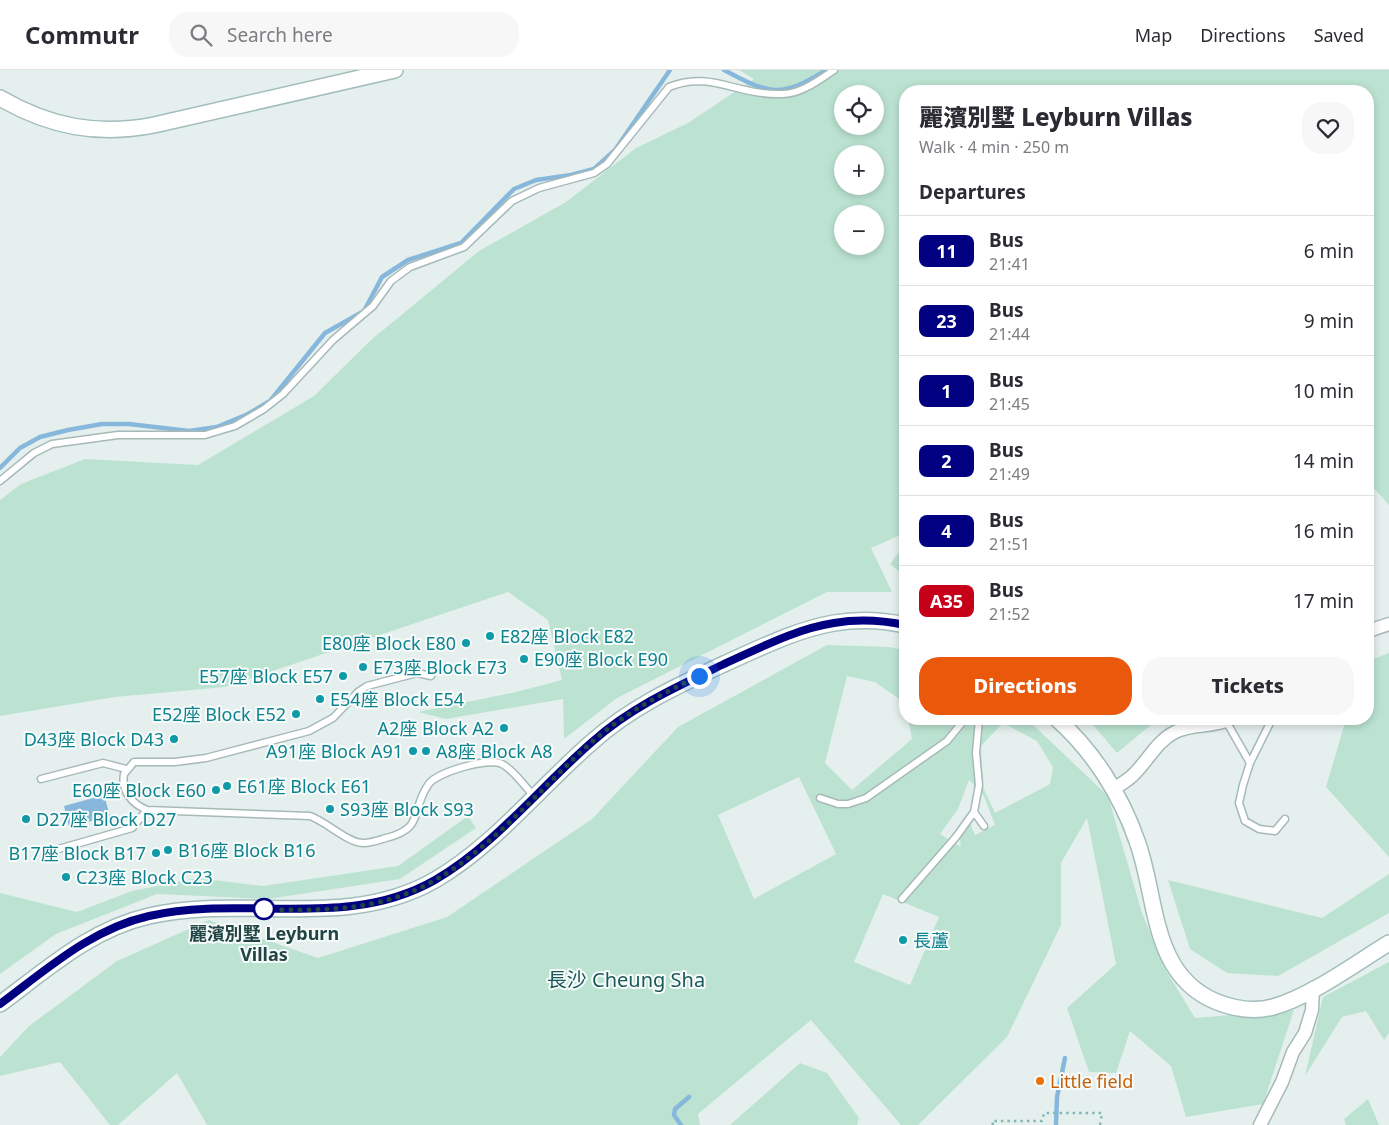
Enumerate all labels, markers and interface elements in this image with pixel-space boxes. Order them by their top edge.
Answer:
search box [169,12,519,57]
text: Commutr [25,18,139,51]
icon: search [187,21,215,49]
text: Search here [227,22,333,48]
text: Map [1135,23,1172,47]
text: Directions [1200,23,1286,47]
text: Saved [1314,23,1364,47]
map controls [834,85,884,255]
button: locate [834,85,884,135]
text: 麗濱別墅 Leyburn Villas [919,100,1193,133]
button: heart [1302,102,1354,154]
text: Walk · 4 min · 250 m [919,136,1069,158]
button: + [834,145,884,195]
text: Departures [919,179,1026,205]
button: − [834,205,884,255]
text: Bus [989,227,1024,253]
text: 6 min [1304,238,1354,264]
text: 11 [936,239,957,263]
text: 21:41 [989,253,1030,275]
text: Bus [989,297,1024,323]
text: 9 min [1304,308,1354,334]
text: 23 [936,309,957,333]
text: 21:44 [989,323,1030,345]
text: Bus [989,367,1024,393]
text: 10 min [1293,378,1354,404]
text: 1 [941,379,952,403]
text: 21:45 [989,393,1030,415]
text: Bus [989,437,1024,463]
text: 14 min [1293,448,1354,474]
text: 2 [941,449,952,473]
text: 21:49 [989,463,1030,485]
text: Bus [989,507,1024,533]
text: 16 min [1293,518,1354,544]
text: 4 [941,519,952,543]
text: 21:51 [989,533,1030,555]
text: Bus [989,577,1024,603]
text: 17 min [1293,588,1354,614]
text: A35 [930,589,963,613]
text: 21:52 [989,603,1030,625]
place label: E82座 Block E82 [500,624,634,648]
marker: E82座 Block E82 [484,630,496,642]
place label: E80座 Block E80 [322,631,456,655]
marker: E80座 Block E80 [460,637,472,649]
place label: E90座 Block E90 [534,647,668,671]
marker: E90座 Block E90 [518,653,530,665]
place label: E73座 Block E73 [373,655,507,679]
button: Directions [919,657,1132,715]
button: Tickets [1142,657,1354,715]
marker: E73座 Block E73 [357,661,369,673]
place label: E57座 Block E57 [199,664,333,688]
your location [687,664,712,689]
marker: E57座 Block E57 [337,670,349,682]
place label: E54座 Block E54 [330,687,464,711]
marker: E54座 Block E54 [314,693,326,705]
place label: E52座 Block E52 [152,702,286,726]
marker: E52座 Block E52 [290,708,302,720]
place label: A2座 Block A2 [378,716,494,740]
marker: A2座 Block A2 [498,722,510,734]
place label: D43座 Block D43 [24,727,164,751]
marker: D43座 Block D43 [168,733,180,745]
place label: A91座 Block A91 [266,739,403,763]
place label: A8座 Block A8 [436,739,552,763]
marker: A91座 Block A91 [407,745,419,757]
marker: A8座 Block A8 [420,745,432,757]
place label: E61座 Block E61 [237,774,371,798]
place label: E60座 Block E60 [72,778,206,802]
marker: E61座 Block E61 [221,780,233,792]
marker: E60座 Block E60 [210,784,222,796]
place label: S93座 Block S93 [340,797,474,821]
marker: S93座 Block S93 [324,803,336,815]
place label: D27座 Block D27 [36,807,176,831]
marker: D27座 Block D27 [20,813,32,825]
place label: B16座 Block B16 [178,838,315,862]
place label: B17座 Block B17 [9,841,146,865]
marker: B16座 Block B16 [162,844,174,856]
marker: B17座 Block B17 [150,847,162,859]
place label: C23座 Block C23 [76,865,213,889]
marker: C23座 Block C23 [60,871,72,883]
marker: 麗濱別墅 Leyburn Villas [253,898,275,920]
place label: 麗濱別墅 Leyburn Villas [189,921,339,966]
place label: 長蘆 [913,928,949,952]
marker: 長蘆 [897,934,909,946]
district label: 長沙 Cheung Sha [547,966,705,993]
place label: Little field [1050,1069,1133,1093]
marker: Little field [1034,1075,1046,1087]

